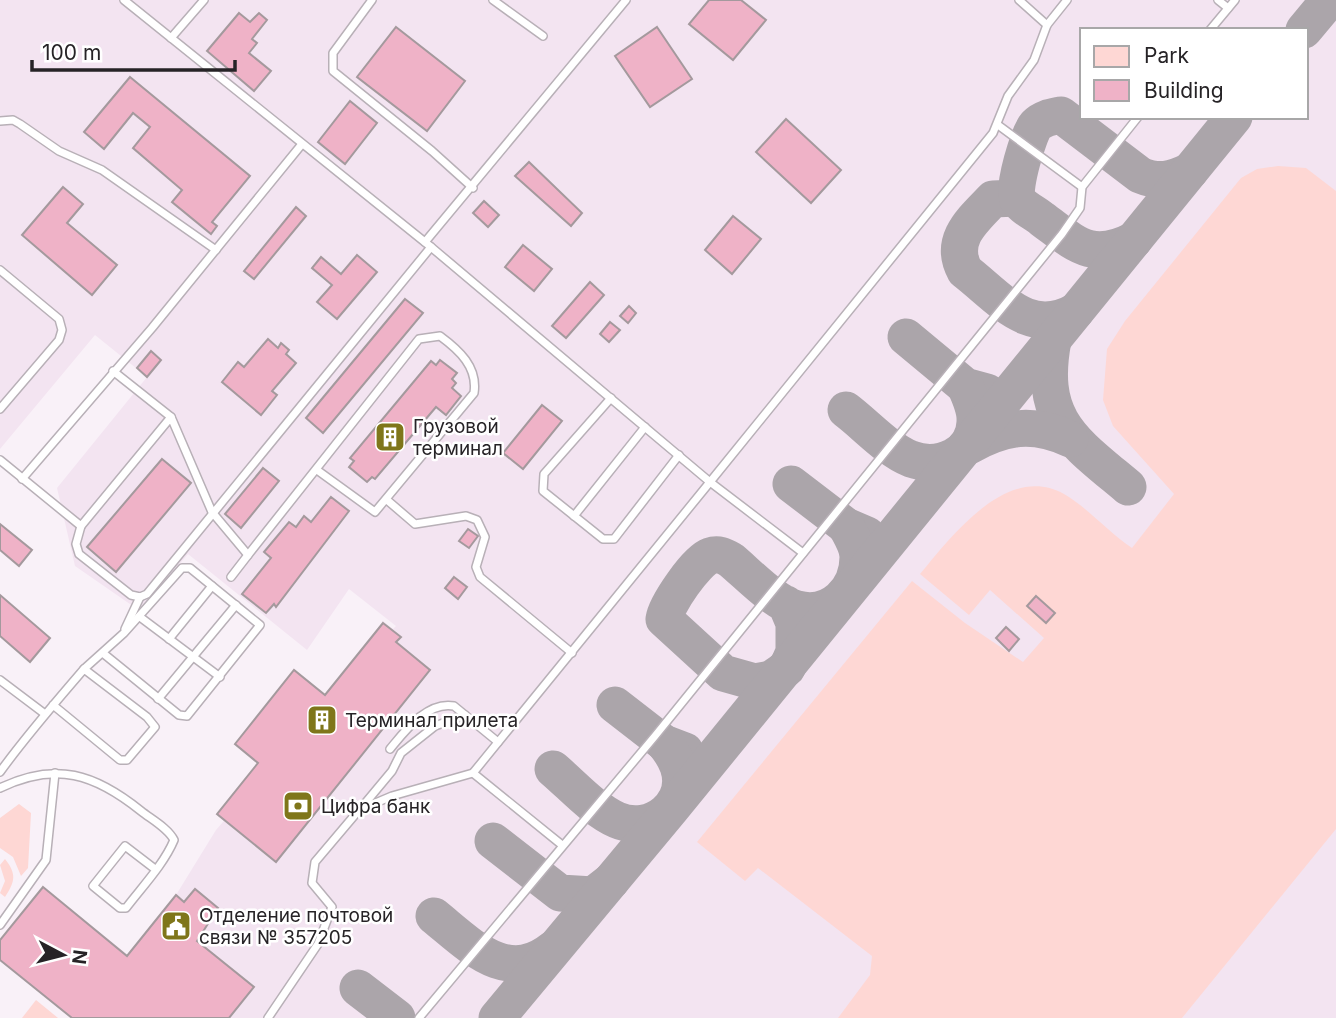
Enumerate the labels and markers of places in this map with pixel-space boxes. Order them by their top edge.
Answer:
place label: Грузовой терминал [413,415,503,460]
building icon: Грузовой терминал [373,420,407,454]
building icon: Терминал прилета [305,703,339,737]
place label: Терминал прилета [345,709,518,732]
bank icon: Цифра банк [281,789,315,823]
place label: Цифра банк [321,795,431,818]
place label: Отделение почтовой связи № 357205 [199,904,393,949]
public building icon: Отделение почтовой связи № 357205 [159,909,193,943]

